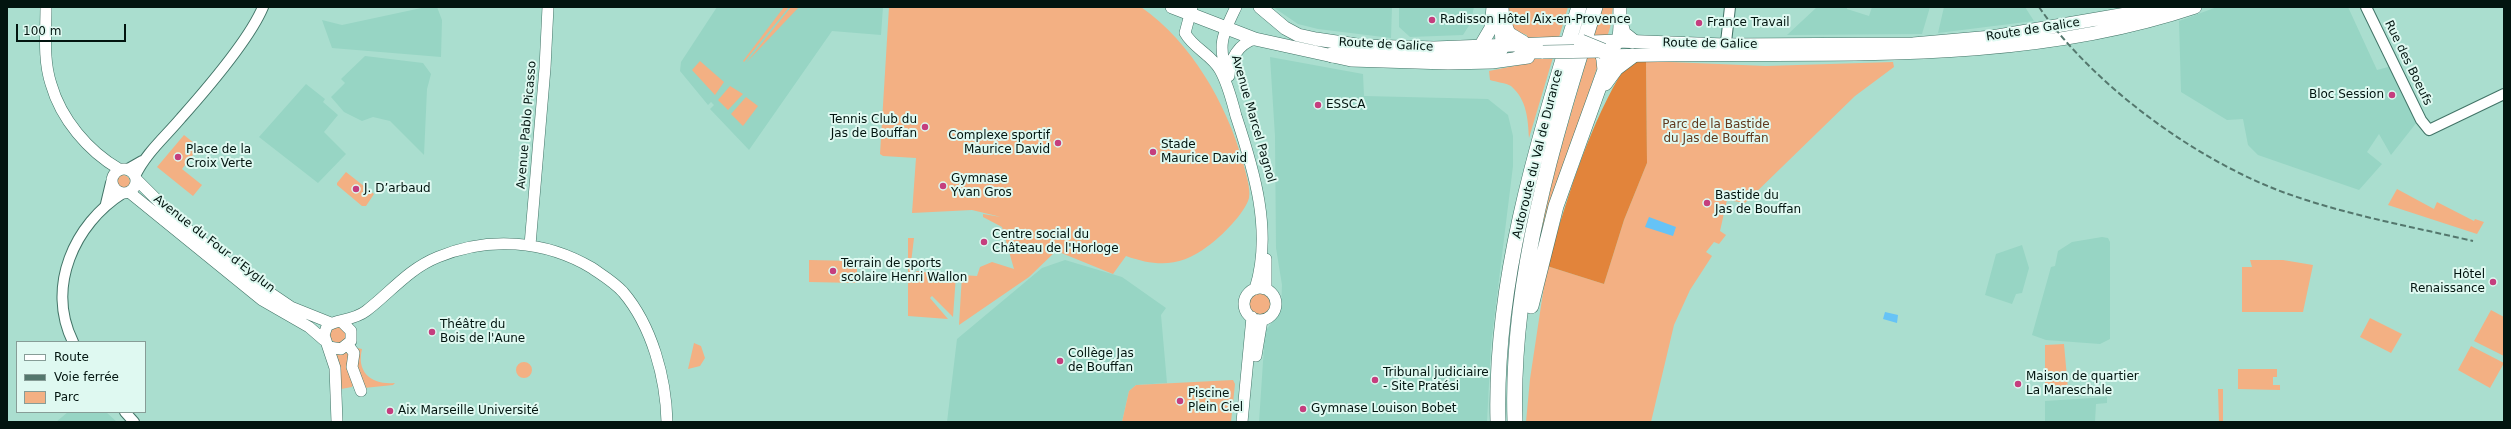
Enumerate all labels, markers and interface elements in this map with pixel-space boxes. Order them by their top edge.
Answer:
place label: Radisson Hôtel Aix-en-Provence [1440,13,1631,27]
marker: Radisson Hôtel Aix-en-Provence [1427,15,1437,25]
street label: Route de Galice [1985,15,2081,45]
scale bar [18,16,128,42]
place label: France Travail [1707,16,1790,30]
marker: France Travail [1694,18,1704,28]
street label: Rue des Boeufs [2381,18,2435,108]
text: 100 m [23,24,61,38]
street label: Route de Galice [1338,35,1434,55]
street label: Route de Galice [1662,36,1758,52]
street label: Avenue Marcel Pagnol [1228,54,1278,184]
street label: Avenue Pablo Picasso [514,60,540,190]
street label: Autoroute du Val de Durance [1510,68,1566,240]
place label: Bloc Session [2309,88,2384,102]
marker: Bloc Session [2387,90,2397,100]
place label: ESSCA [1326,98,1365,112]
marker: ESSCA [1313,100,1323,110]
place label: Tennis Club du Jas de Bouffan [830,113,917,141]
park label: Parc de la Bastide du Jas de Bouffan [1662,118,1770,146]
marker: Tennis Club du Jas de Bouffan [920,122,930,132]
place label: Complexe sportif Maurice David [948,129,1050,157]
marker: Complexe sportif Maurice David [1053,138,1063,148]
place label: Stade Maurice David [1161,138,1247,166]
place label: Place de la Croix Verte [186,143,252,171]
marker: Stade Maurice David [1148,147,1158,157]
marker: Place de la Croix Verte [173,152,183,162]
place label: Gymnase Yvan Gros [951,172,1012,200]
marker: Gymnase Yvan Gros [938,181,948,191]
place label: J. D’arbaud [364,182,431,196]
marker: J. D’arbaud [351,184,361,194]
place label: Bastide du Jas de Bouffan [1715,189,1801,217]
street label: Avenue du Four d’Eyglun [151,192,277,296]
marker: Bastide du Jas de Bouffan [1702,198,1712,208]
place label: Centre social du Château de l'Horloge [992,228,1119,256]
marker: Centre social du Château de l'Horloge [979,237,989,247]
place label: Terrain de sports scolaire Henri Wallon [841,257,967,285]
marker: Terrain de sports scolaire Henri Wallon [828,266,838,276]
place label: Hôtel Renaissance [2410,268,2485,296]
marker: Hôtel Renaissance [2488,277,2498,287]
place label: Théâtre du Bois de l'Aune [440,318,525,346]
marker: Théâtre du Bois de l'Aune [427,327,437,337]
legend [16,341,146,413]
place label: Collège Jas de Bouffan [1068,347,1134,375]
text: Route [54,350,89,364]
marker: Collège Jas de Bouffan [1055,356,1065,366]
place label: Tribunal judiciaire - Site Pratési [1383,366,1489,394]
text: Voie ferrée [54,370,119,384]
place label: Maison de quartier La Mareschale [2026,370,2139,398]
marker: Tribunal judiciaire - Site Pratési [1370,375,1380,385]
marker: Maison de quartier La Mareschale [2013,379,2023,389]
place label: Piscine Plein Ciel [1188,387,1243,415]
text: Parc [54,390,79,404]
marker: Piscine Plein Ciel [1175,396,1185,406]
place label: Gymnase Louison Bobet [1311,402,1457,416]
place label: Aix Marseille Université [398,404,539,418]
marker: Gymnase Louison Bobet [1298,404,1308,414]
marker: Aix Marseille Université [385,406,395,416]

